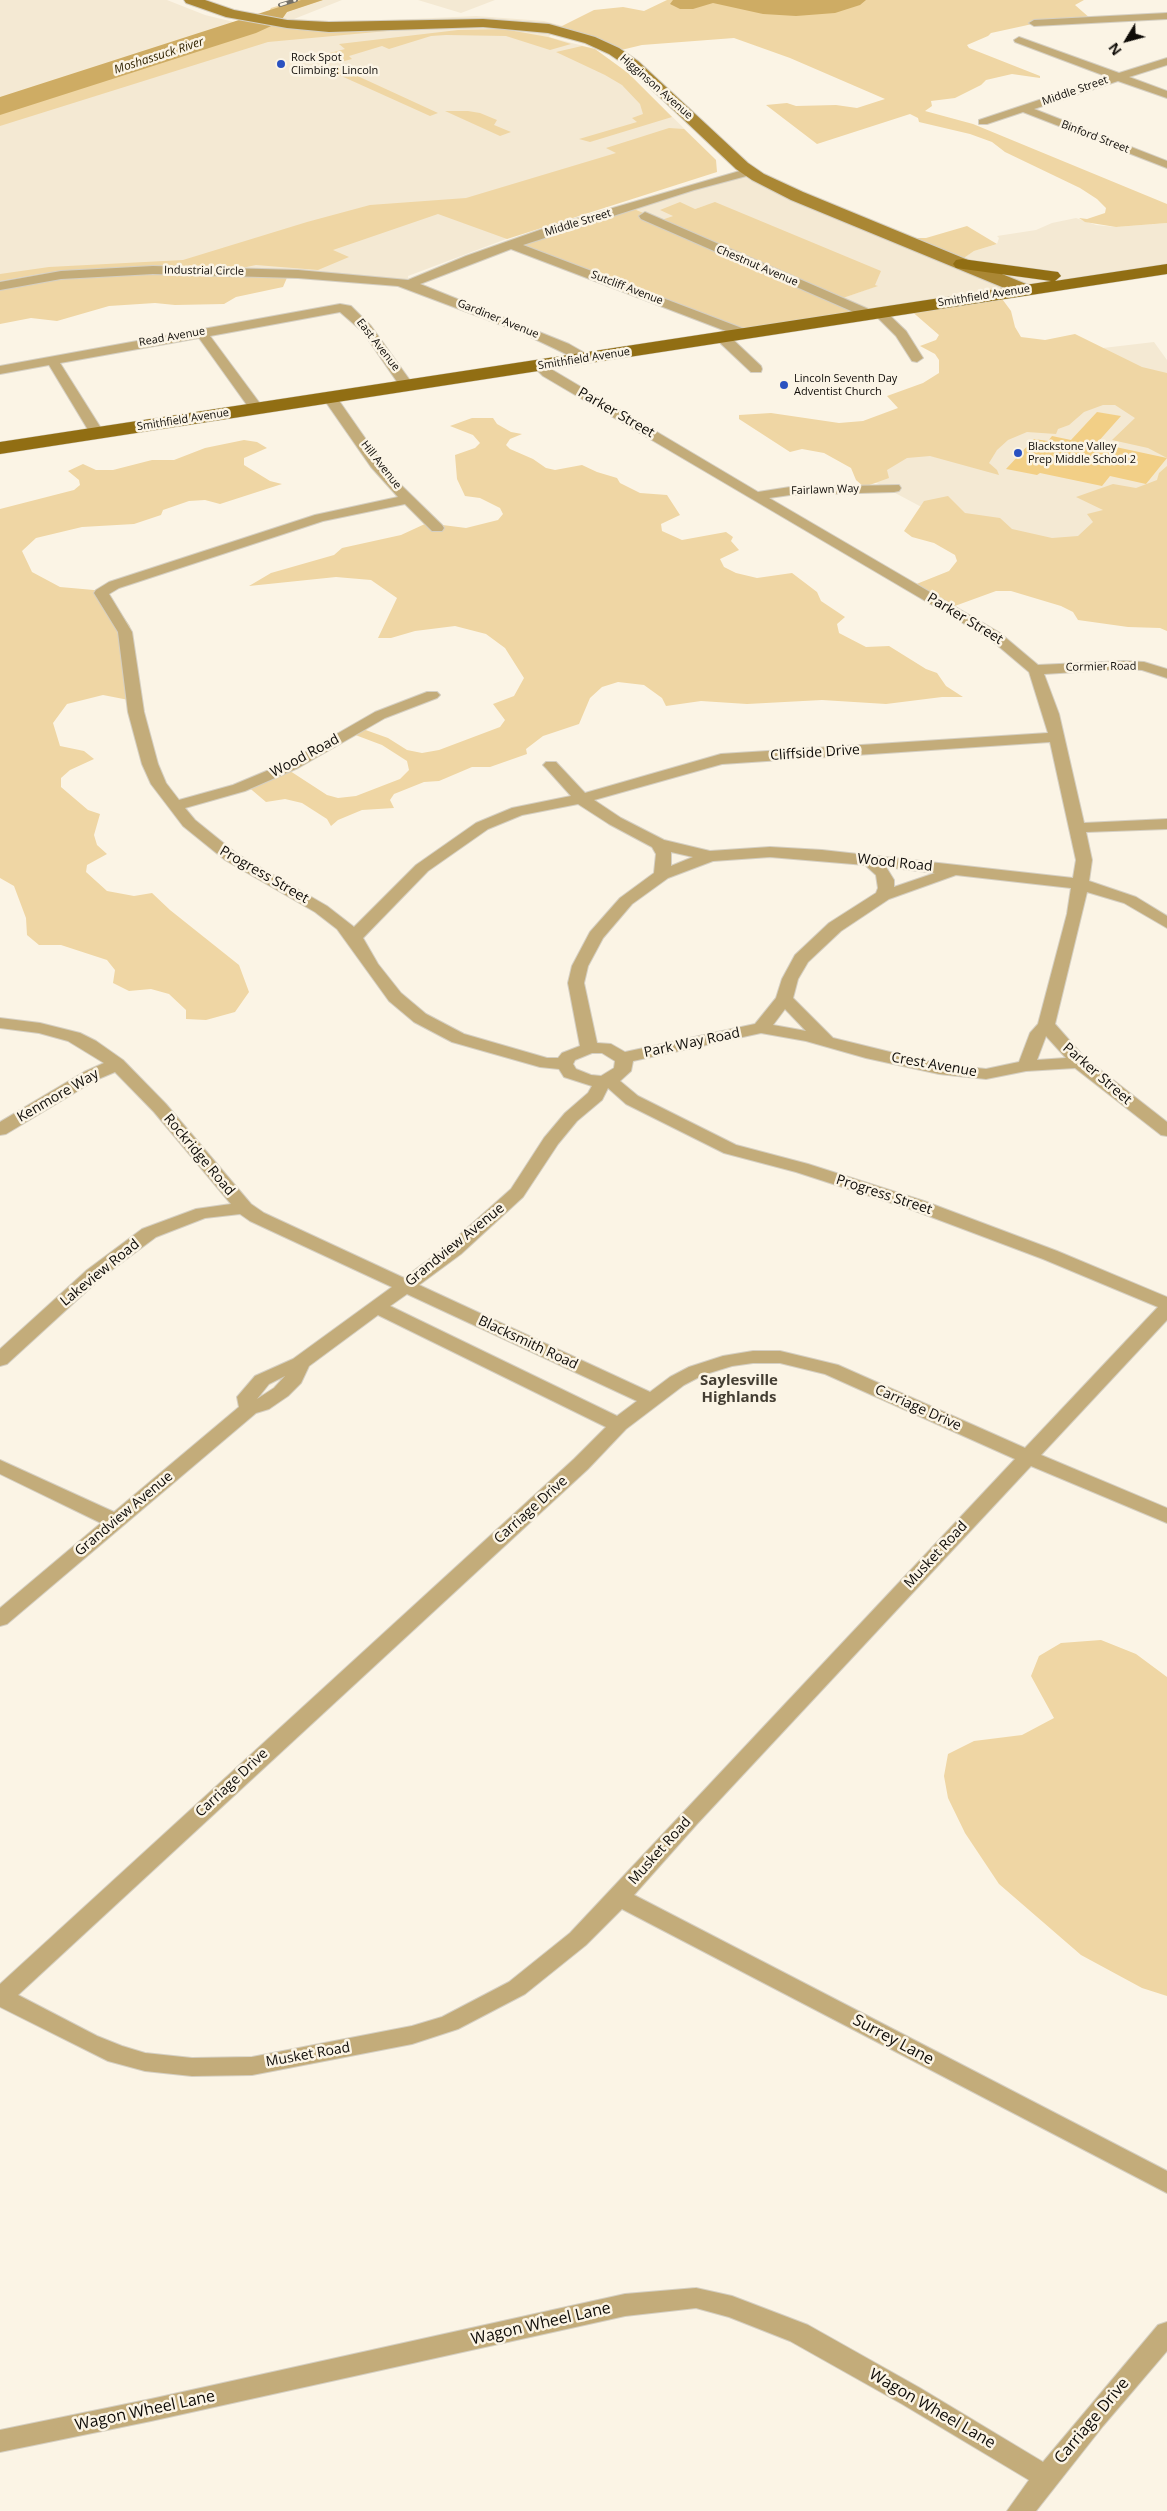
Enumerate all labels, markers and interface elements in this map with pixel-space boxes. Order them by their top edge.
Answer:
north arrow [1102,15,1152,65]
water label: Moshassuck River [112,35,206,77]
text: N [1104,39,1126,60]
place label: Rock Spot Climbing: Lincoln [291,51,378,77]
street label: Higginson Avenue [617,52,695,122]
marker: Rock Spot Climbing: Lincoln [275,58,287,70]
street label: Middle Street [1040,74,1110,108]
street label: Binford Street [1059,118,1131,156]
street label: Middle Street [543,207,613,239]
street label: Chestnut Avenue [714,243,800,289]
street label: Industrial Circle [164,264,244,278]
street label: Sutcliff Avenue [589,268,665,308]
street label: Smithfield Avenue [937,282,1031,310]
street label: Gardiner Avenue [455,297,541,341]
street label: East Avenue [354,316,402,374]
street label: Read Avenue [138,325,206,349]
street label: Smithfield Avenue [537,345,631,373]
place label: Lincoln Seventh Day Adventist Church [794,372,897,398]
marker: Lincoln Seventh Day Adventist Church [778,379,790,391]
street label: Parker Street [575,384,657,442]
street label: Smithfield Avenue [136,406,230,434]
street label: Hill Avenue [358,438,404,492]
place label: Blackstone Valley Prep Middle School 2 [1028,440,1136,466]
marker: Blackstone Valley Prep Middle School 2 [1012,447,1024,459]
street label: Fairlawn Way [791,482,859,498]
street label: Parker Street [924,590,1006,648]
street label: Cormier Road [1066,660,1136,674]
street label: Wood Road [268,731,342,781]
street label: Cliffside Drive [770,741,860,765]
street label: Progress Street [217,843,311,907]
street label: Wood Road [857,851,933,875]
street label: Park Way Road [642,1025,742,1061]
street label: Parker Street [1059,1040,1135,1108]
street label: Crest Avenue [890,1049,978,1081]
street label: Kenmore Way [14,1066,102,1126]
street label: Rockridge Road [160,1111,238,1199]
street label: Progress Street [834,1172,934,1218]
street label: Grandview Avenue [402,1200,508,1290]
street label: Lakeview Road [57,1236,143,1310]
street label: Blacksmith Road [475,1313,581,1373]
district label: Saylesville Highlands [700,1372,778,1407]
street label: Carriage Drive [872,1381,964,1435]
street label: Grandview Avenue [72,1468,176,1560]
street label: Carriage Drive [491,1473,571,1547]
street label: Musket Road [901,1518,971,1592]
street label: Carriage Drive [192,1745,272,1821]
street label: Musket Road [625,1814,695,1888]
street label: Surrey Lane [849,2011,937,2069]
street label: Musket Road [265,2039,351,2071]
street label: Wagon Wheel Lane [469,2299,613,2349]
street label: Wagon Wheel Lane [865,2365,999,2453]
street label: Carriage Drive [1051,2374,1133,2468]
street label: Wagon Wheel Lane [73,2387,217,2435]

